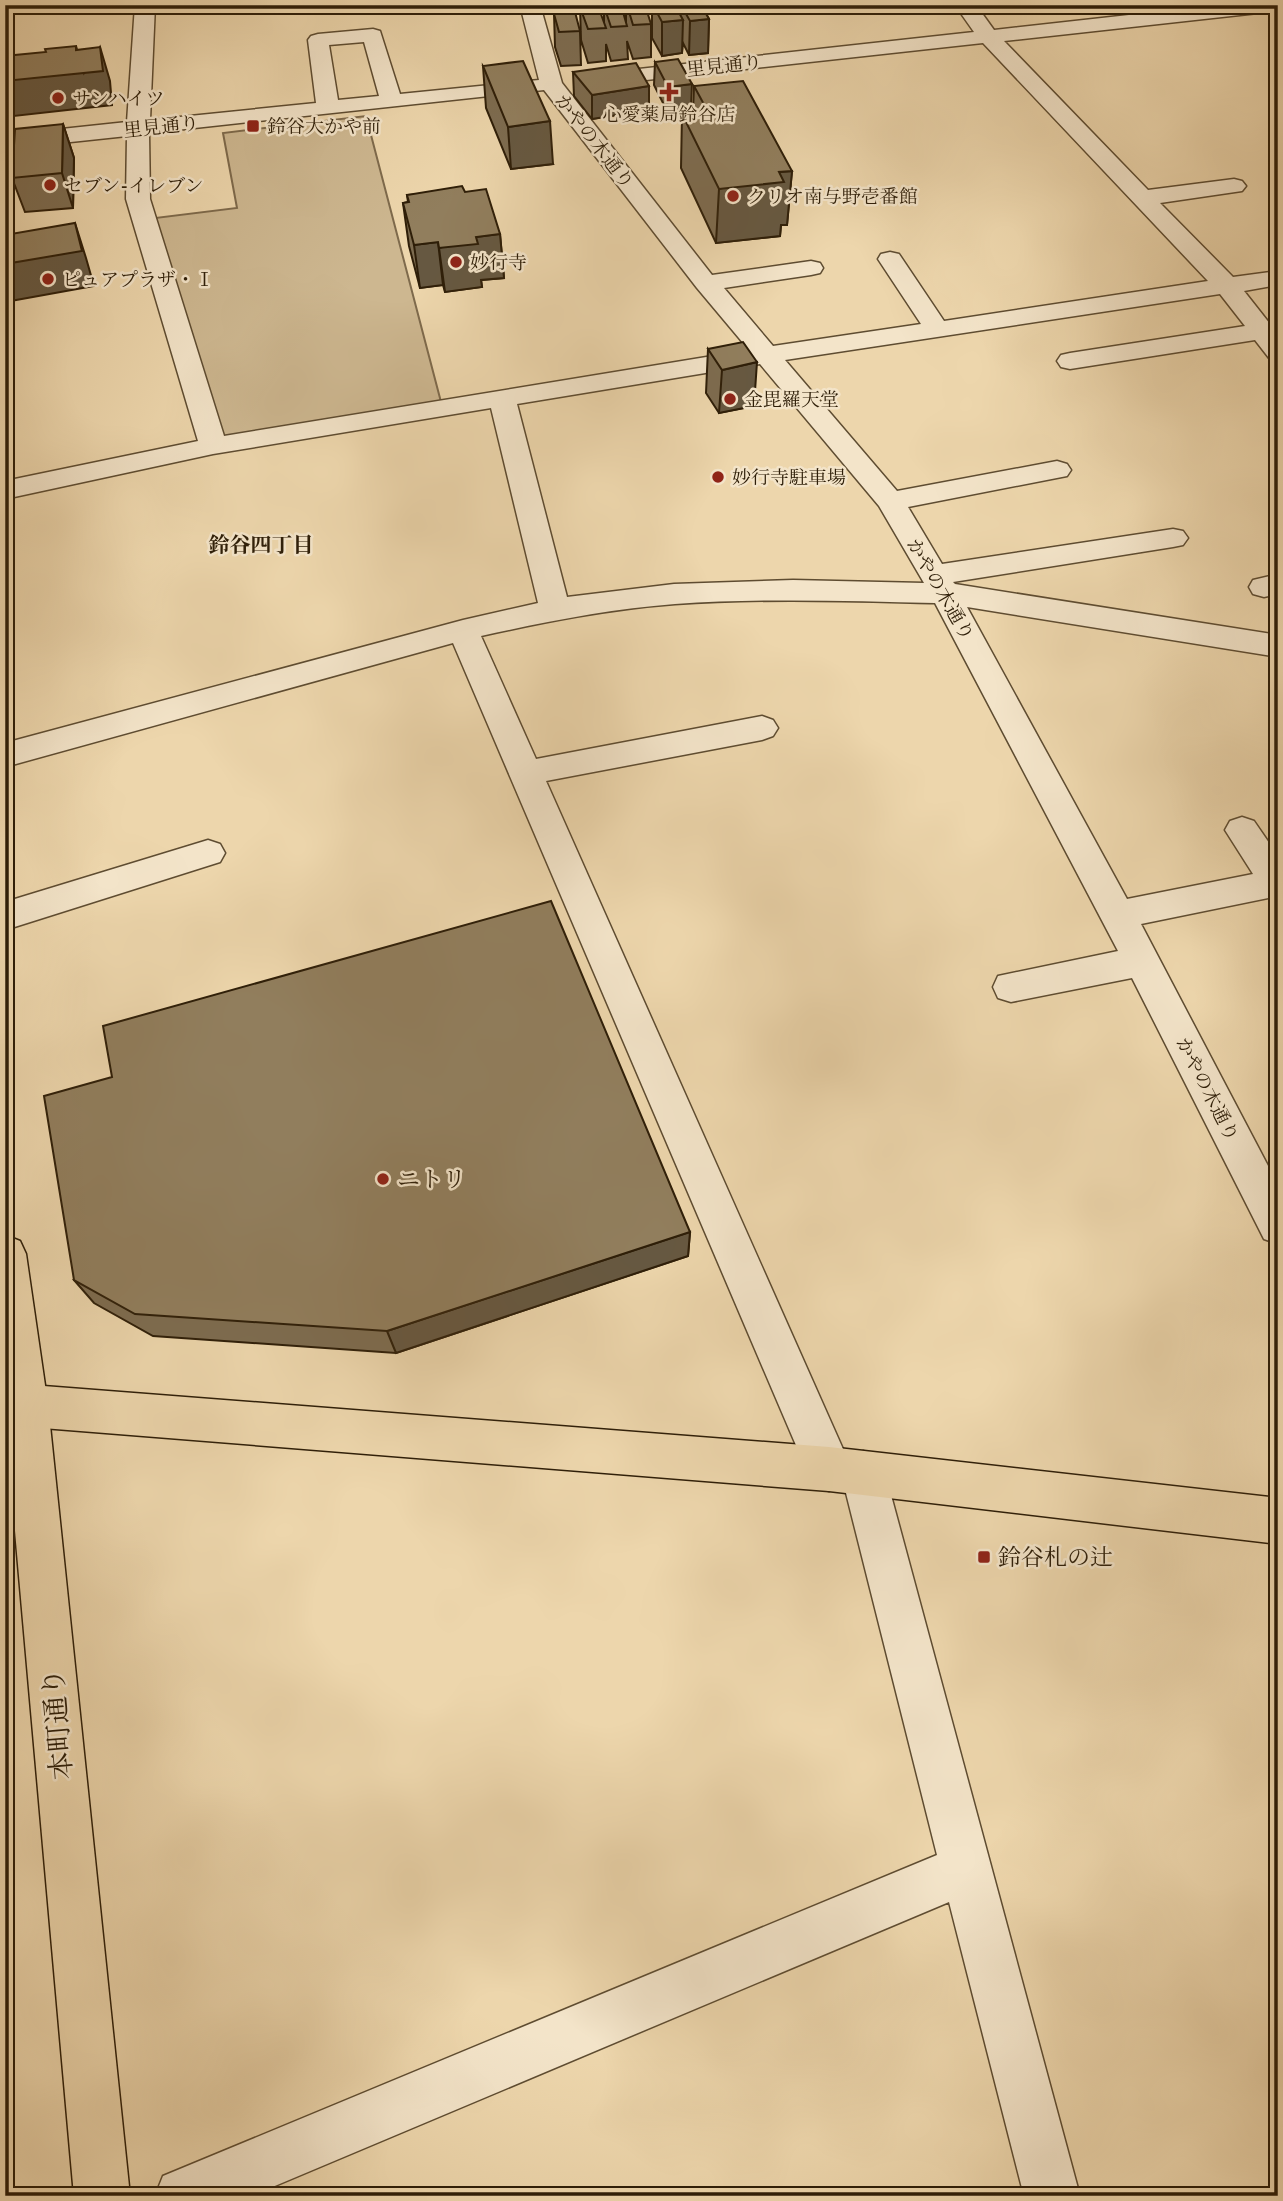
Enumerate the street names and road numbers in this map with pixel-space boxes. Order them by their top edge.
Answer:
street label: 里見通り [685,50,763,82]
street label: かやの木通り [550,89,639,194]
street label: 里見通り [122,111,200,143]
street label: かやの木通り [901,534,979,645]
street label: かやの木通り [1171,1033,1244,1146]
street label: 本町通り [36,1667,81,1781]

